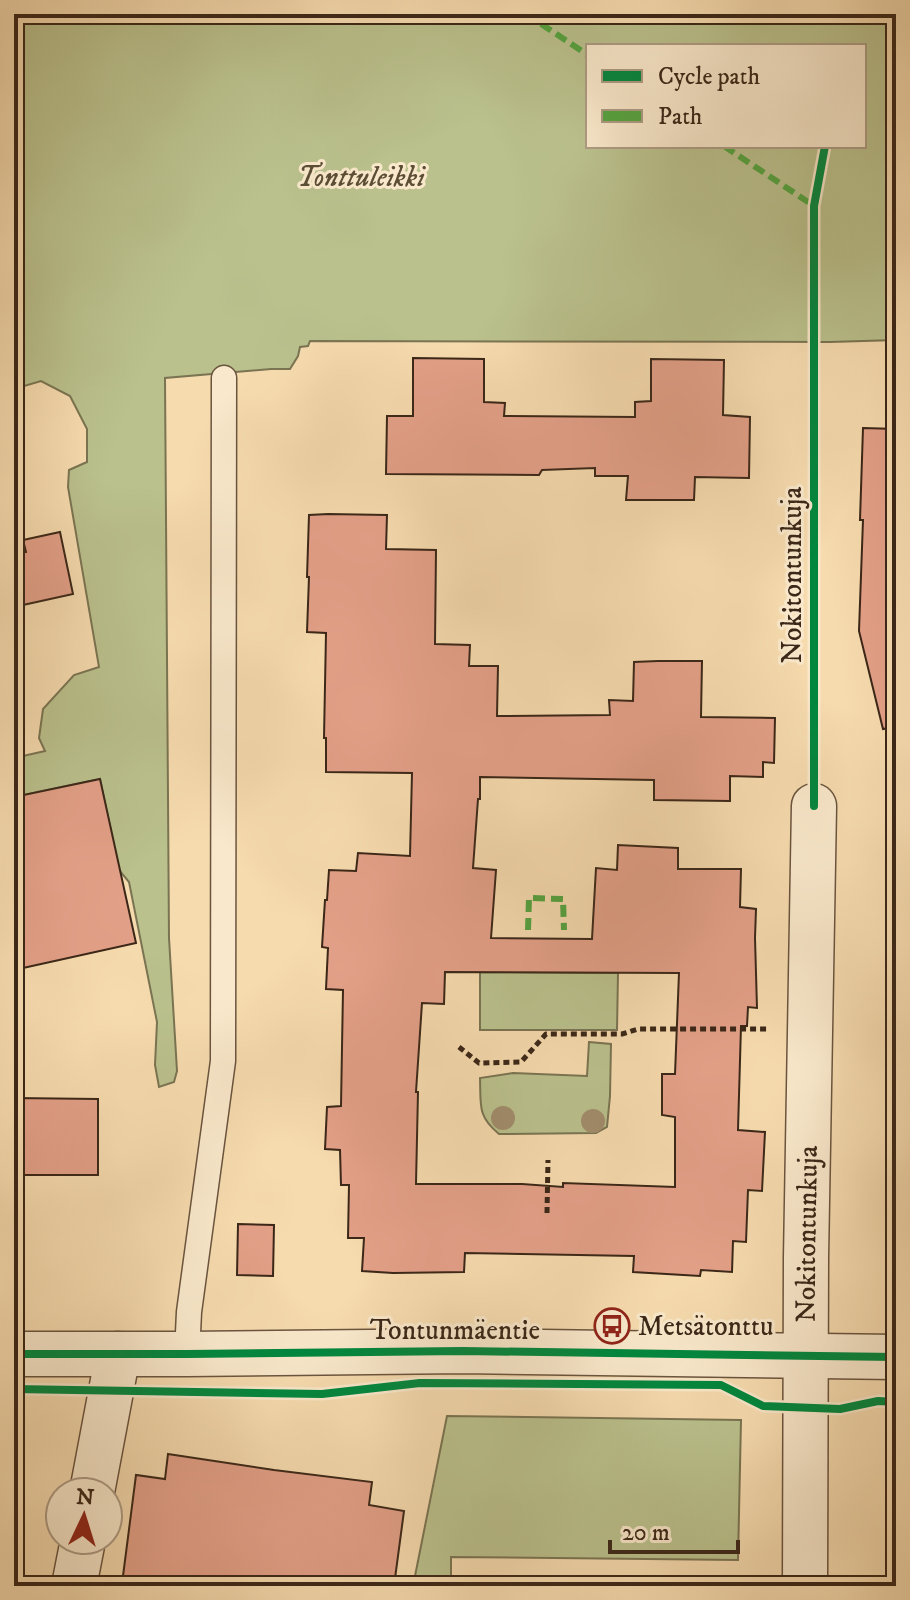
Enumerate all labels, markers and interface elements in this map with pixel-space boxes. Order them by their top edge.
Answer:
legend [586,44,866,148]
text: Cycle path [658,62,760,92]
text: Path [658,102,703,132]
park label: Tonttuleikki [297,160,426,195]
street label: Nokitontunkuja [775,486,810,664]
street label: Nokitontunkuja [788,1145,825,1323]
bus stop icon: Metsätonttu [593,1307,631,1345]
place label: Metsätonttu [638,1309,774,1344]
street label: Tontunmäentie [370,1313,540,1348]
north arrow [44,1476,124,1556]
text: N [75,1483,95,1512]
scale bar [610,1504,738,1554]
text: 20 m [622,1518,670,1548]

